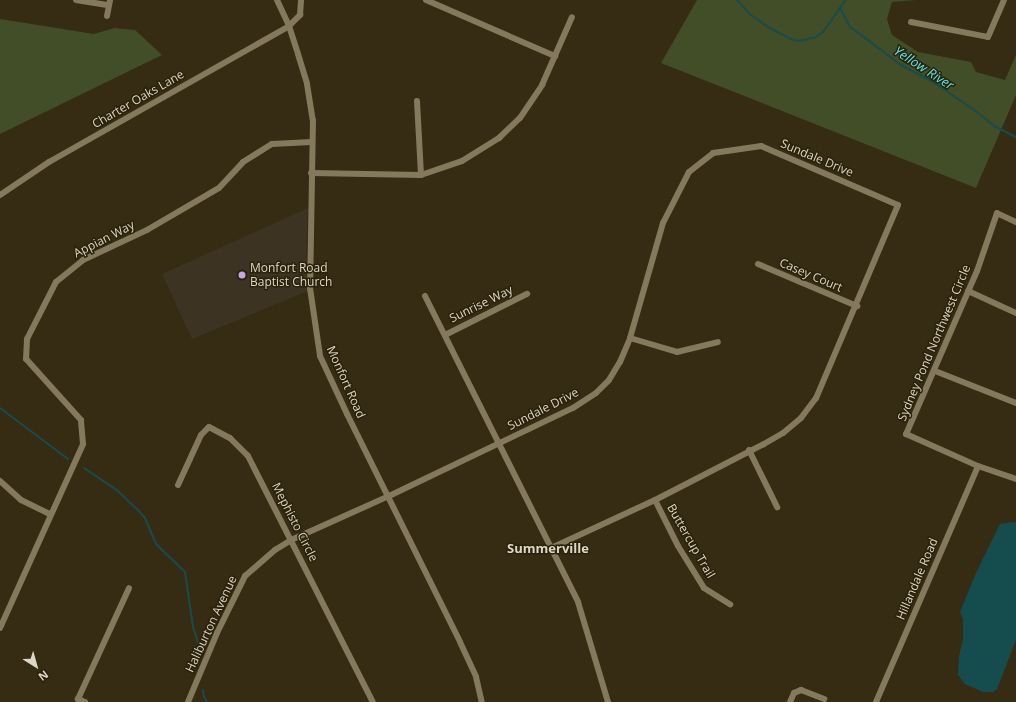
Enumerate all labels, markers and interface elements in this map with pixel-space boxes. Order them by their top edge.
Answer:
water label: Yellow River [891,43,957,93]
street label: Charter Oaks Lane [89,67,187,131]
street label: Sundale Drive [778,136,856,180]
street label: Appian Way [71,218,137,260]
street label: Casey Court [777,255,845,295]
place label: Monfort Road Baptist Church [250,261,332,289]
street label: Sydney Pond Northwest Circle [894,263,974,423]
marker: Monfort Road Baptist Church [237,270,247,280]
street label: Sunrise Way [447,282,515,326]
street label: Monfort Road [324,344,368,420]
street label: Sundale Drive [505,385,581,433]
street label: Mephisto Circle [269,480,321,564]
street label: Buttercup Trail [664,501,718,581]
street label: Hillandale Road [893,536,941,622]
district label: Summerville [507,540,589,556]
street label: Haliburton Avenue [182,573,240,675]
north arrow [16,646,56,686]
text: N [35,667,52,685]

